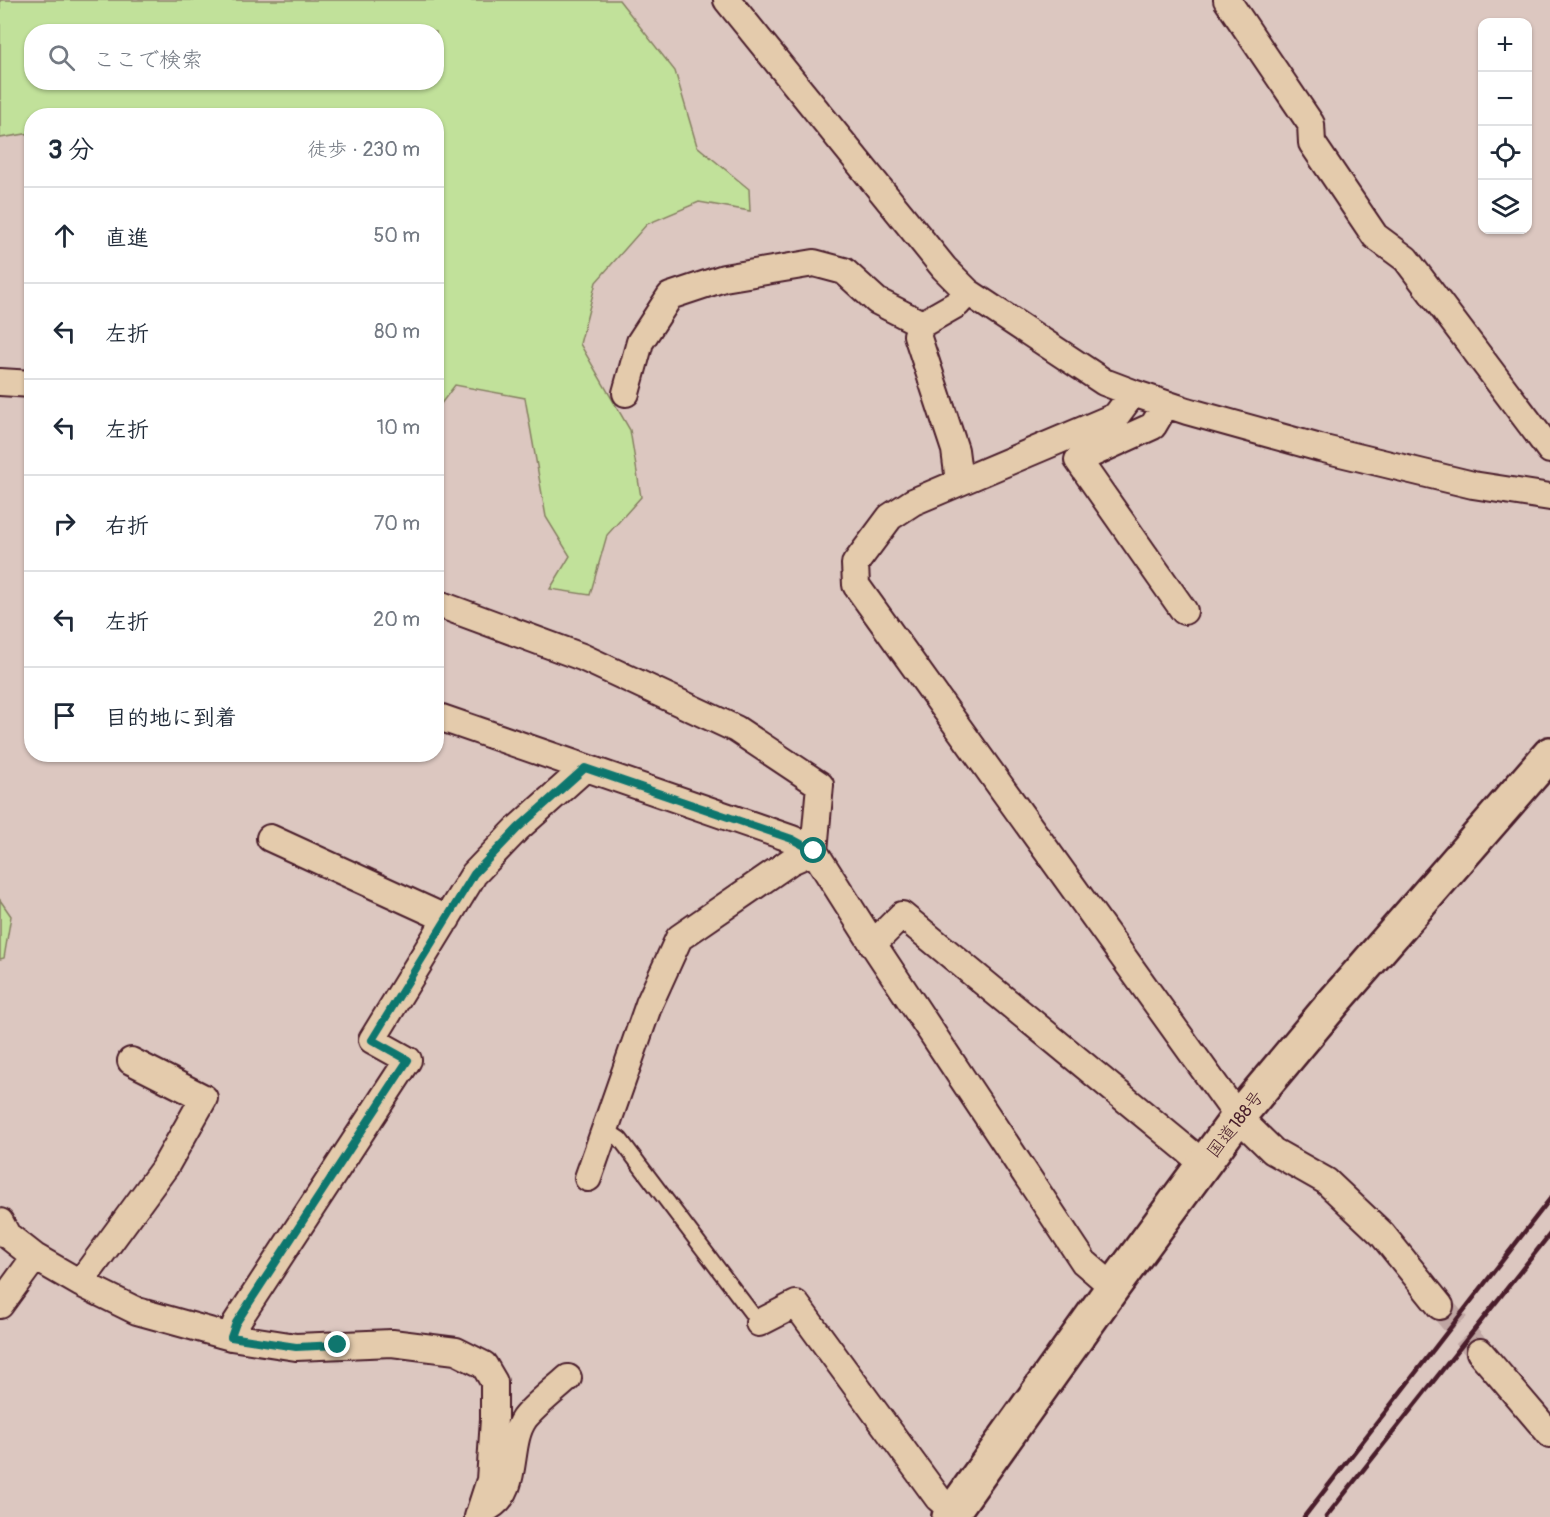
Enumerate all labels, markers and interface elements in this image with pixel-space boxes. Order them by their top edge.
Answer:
map controls [1478,18,1532,234]
button: + [1478,18,1532,72]
search box [24,24,444,90]
icon: search [45,41,78,74]
text: ここで検索 [93,46,203,74]
button: − [1478,72,1532,126]
button: locate [1478,126,1532,180]
text: 3 分 [48,134,94,166]
text: 徒歩 · 230 m [307,137,420,162]
button: layers [1478,180,1532,234]
icon: ahead [48,219,81,252]
text: 50 m [373,223,420,248]
text: 直進 [105,224,149,252]
icon: left [48,315,81,348]
text: 80 m [374,319,420,344]
text: 左折 [105,320,149,348]
icon: left [48,411,81,444]
text: 10 m [376,415,420,440]
text: 左折 [105,416,149,444]
icon: right [48,507,81,540]
text: 70 m [374,511,420,536]
text: 右折 [105,512,149,540]
icon: left [48,603,81,636]
text: 20 m [373,607,420,632]
text: 左折 [105,608,149,636]
icon: arrive [48,699,81,732]
text: 目的地に到着 [105,704,237,732]
route start [800,837,826,863]
street label: 国道188号 [1202,1086,1269,1163]
route end [324,1331,350,1357]

